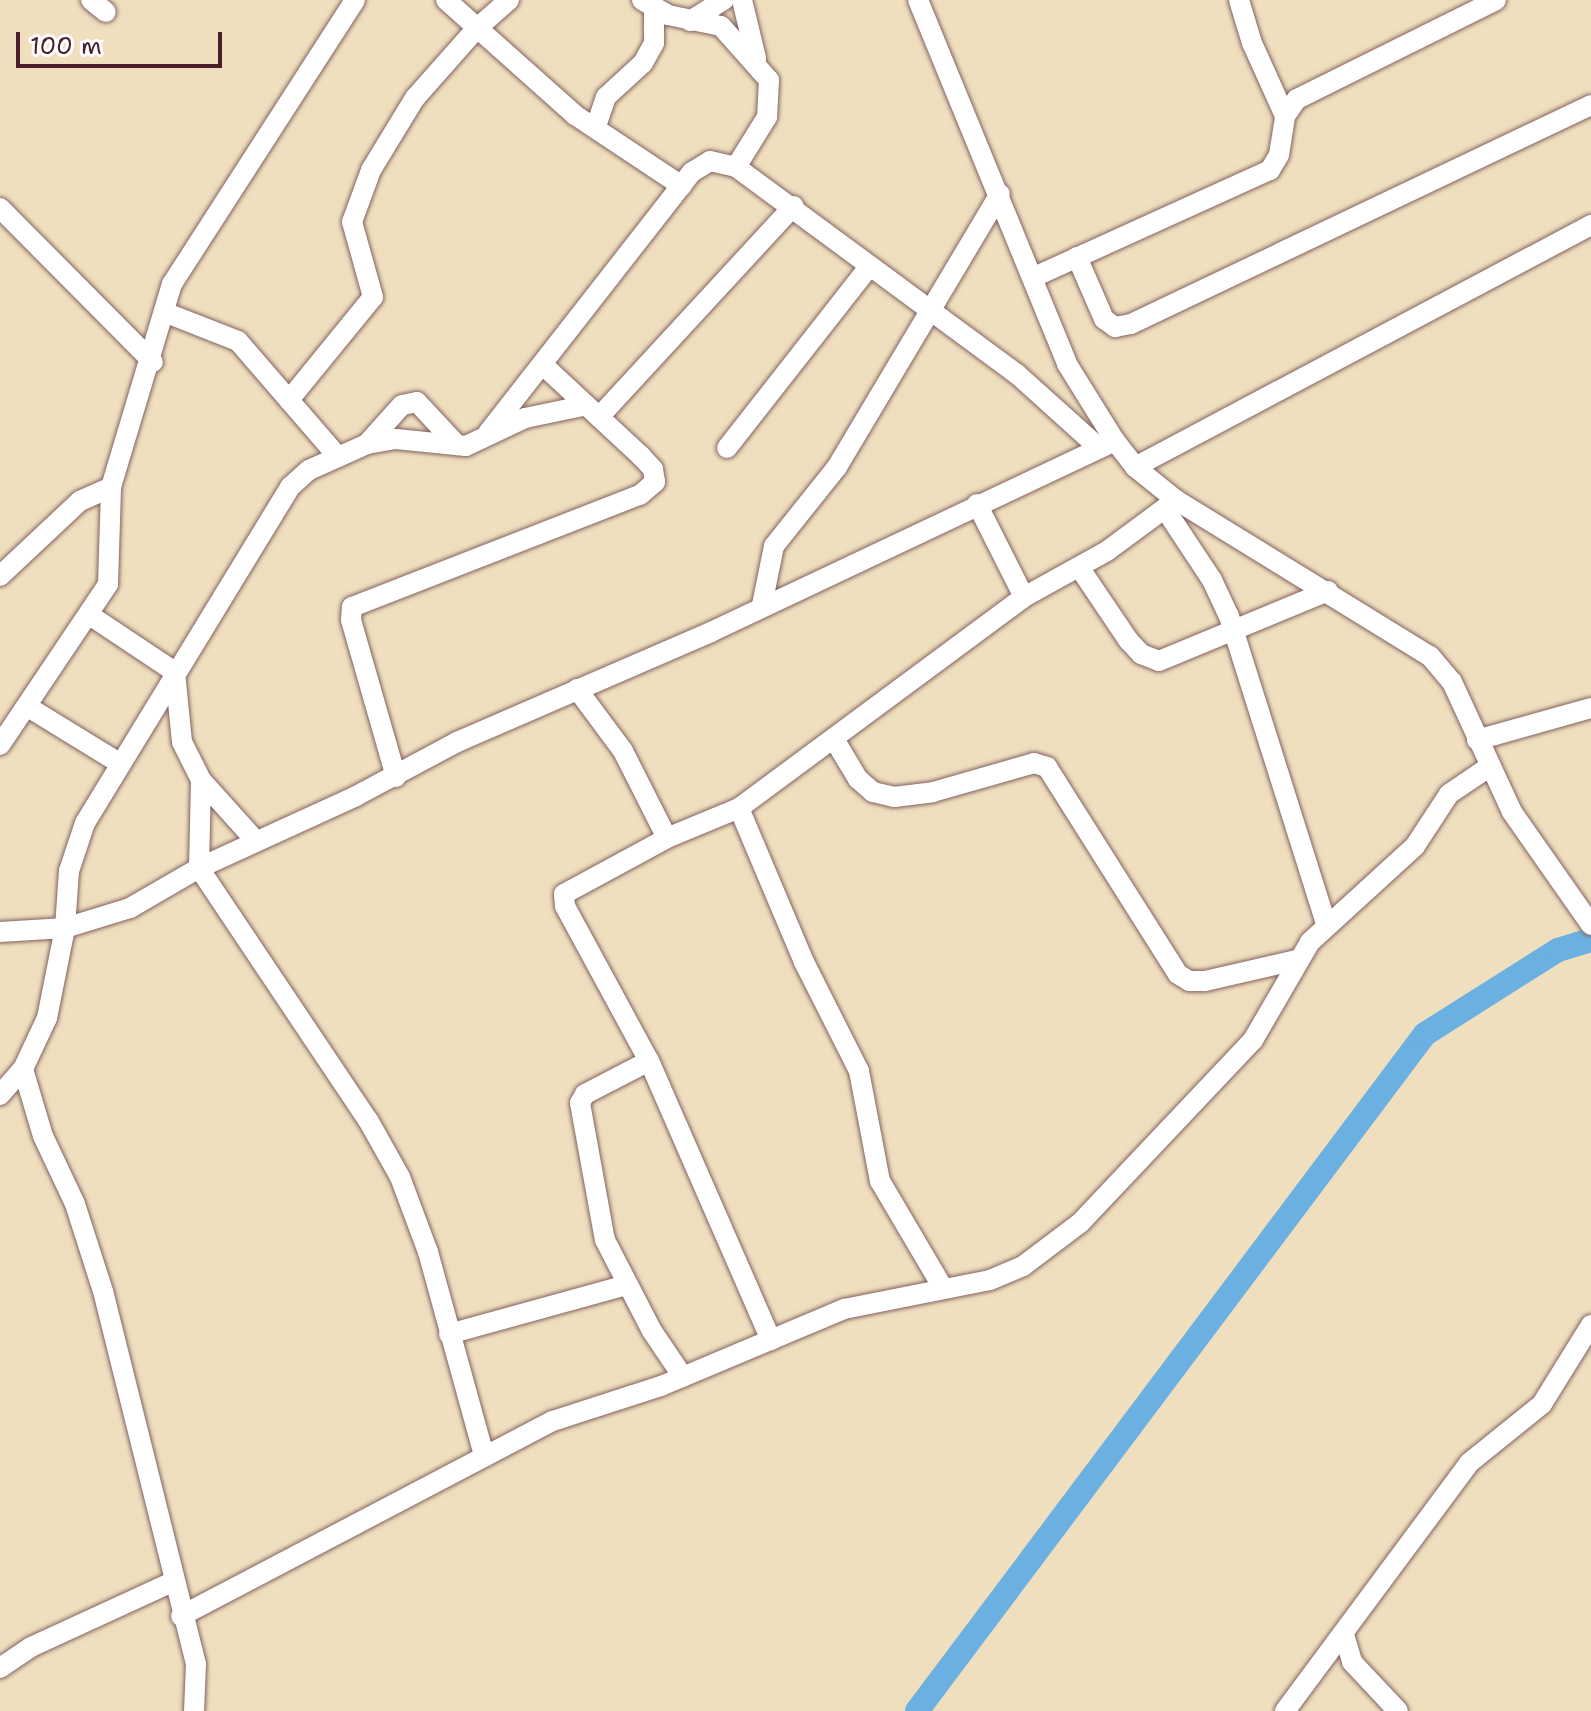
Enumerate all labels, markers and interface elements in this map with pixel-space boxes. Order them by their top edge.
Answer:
scale bar [20,16,226,66]
text: 100 m [30,30,102,62]

